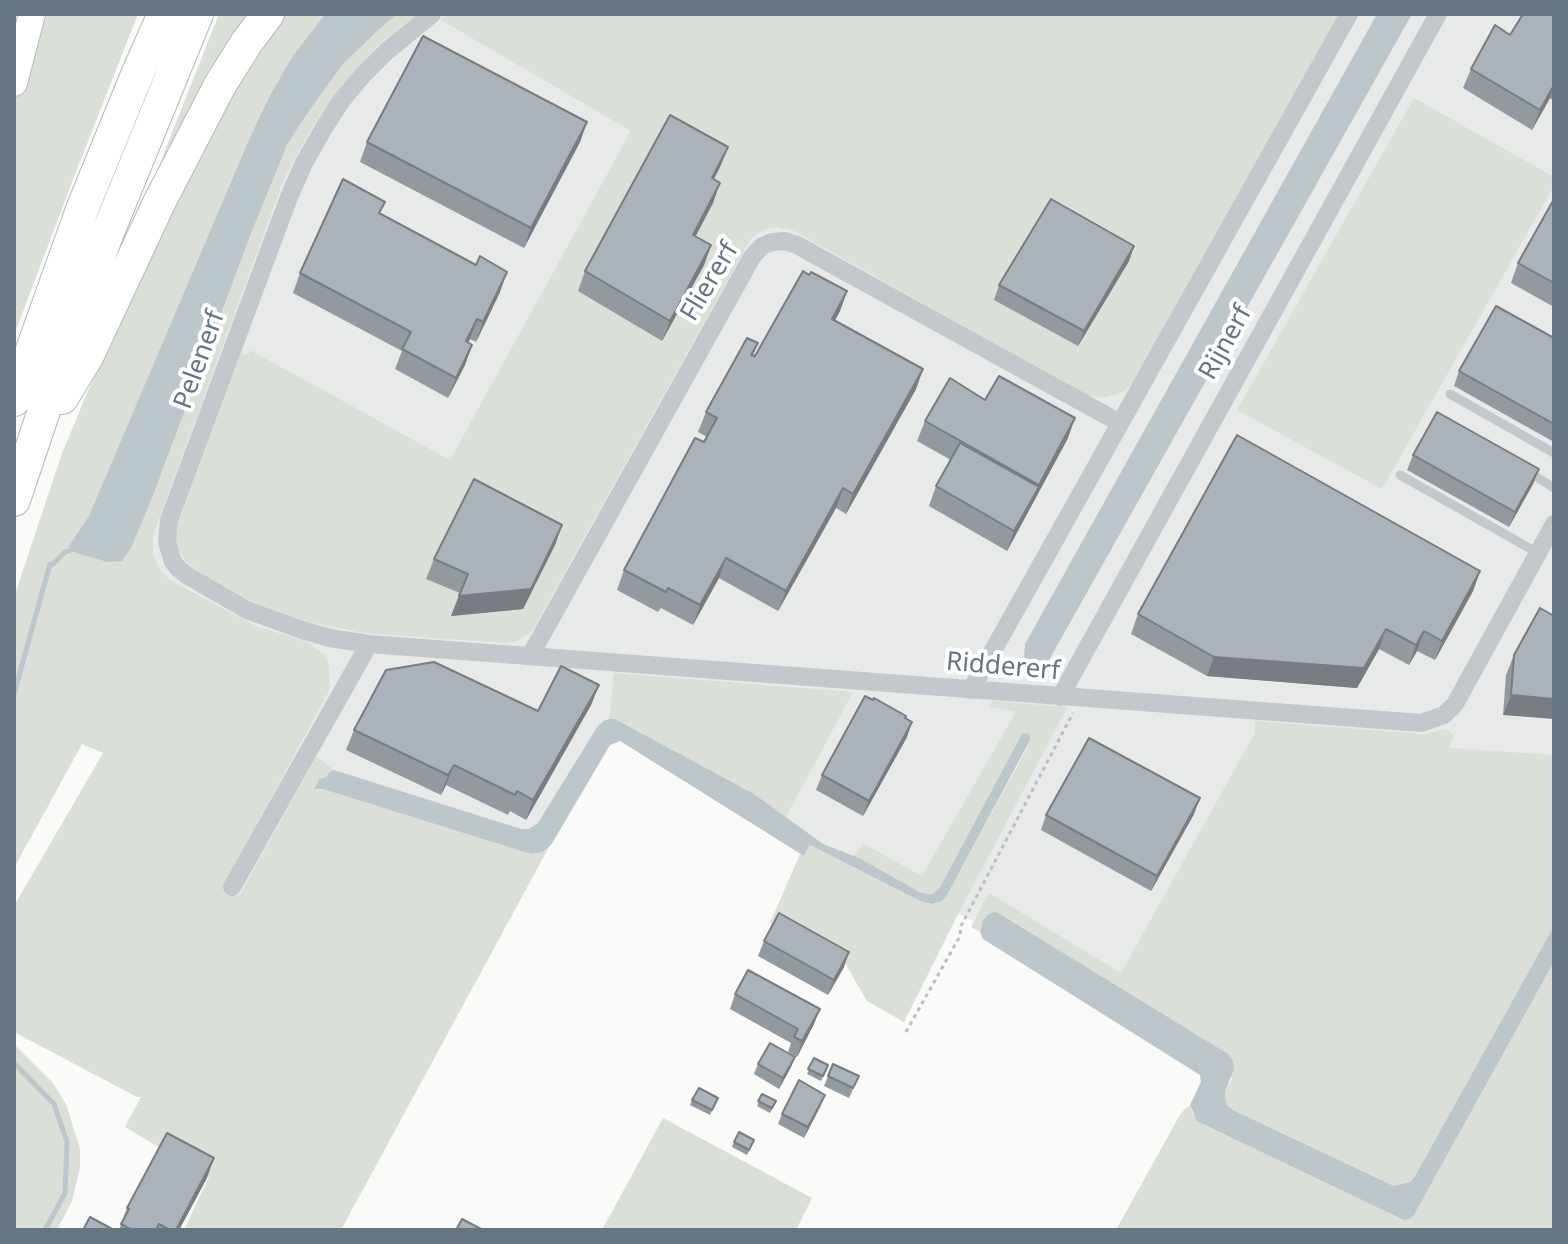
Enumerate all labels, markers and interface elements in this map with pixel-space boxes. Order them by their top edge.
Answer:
street label: Fliererf [674,237,746,327]
street label: Rijnerf [1193,300,1259,386]
street label: Pelenerf [168,307,232,413]
street label: Riddererf [945,646,1061,688]

